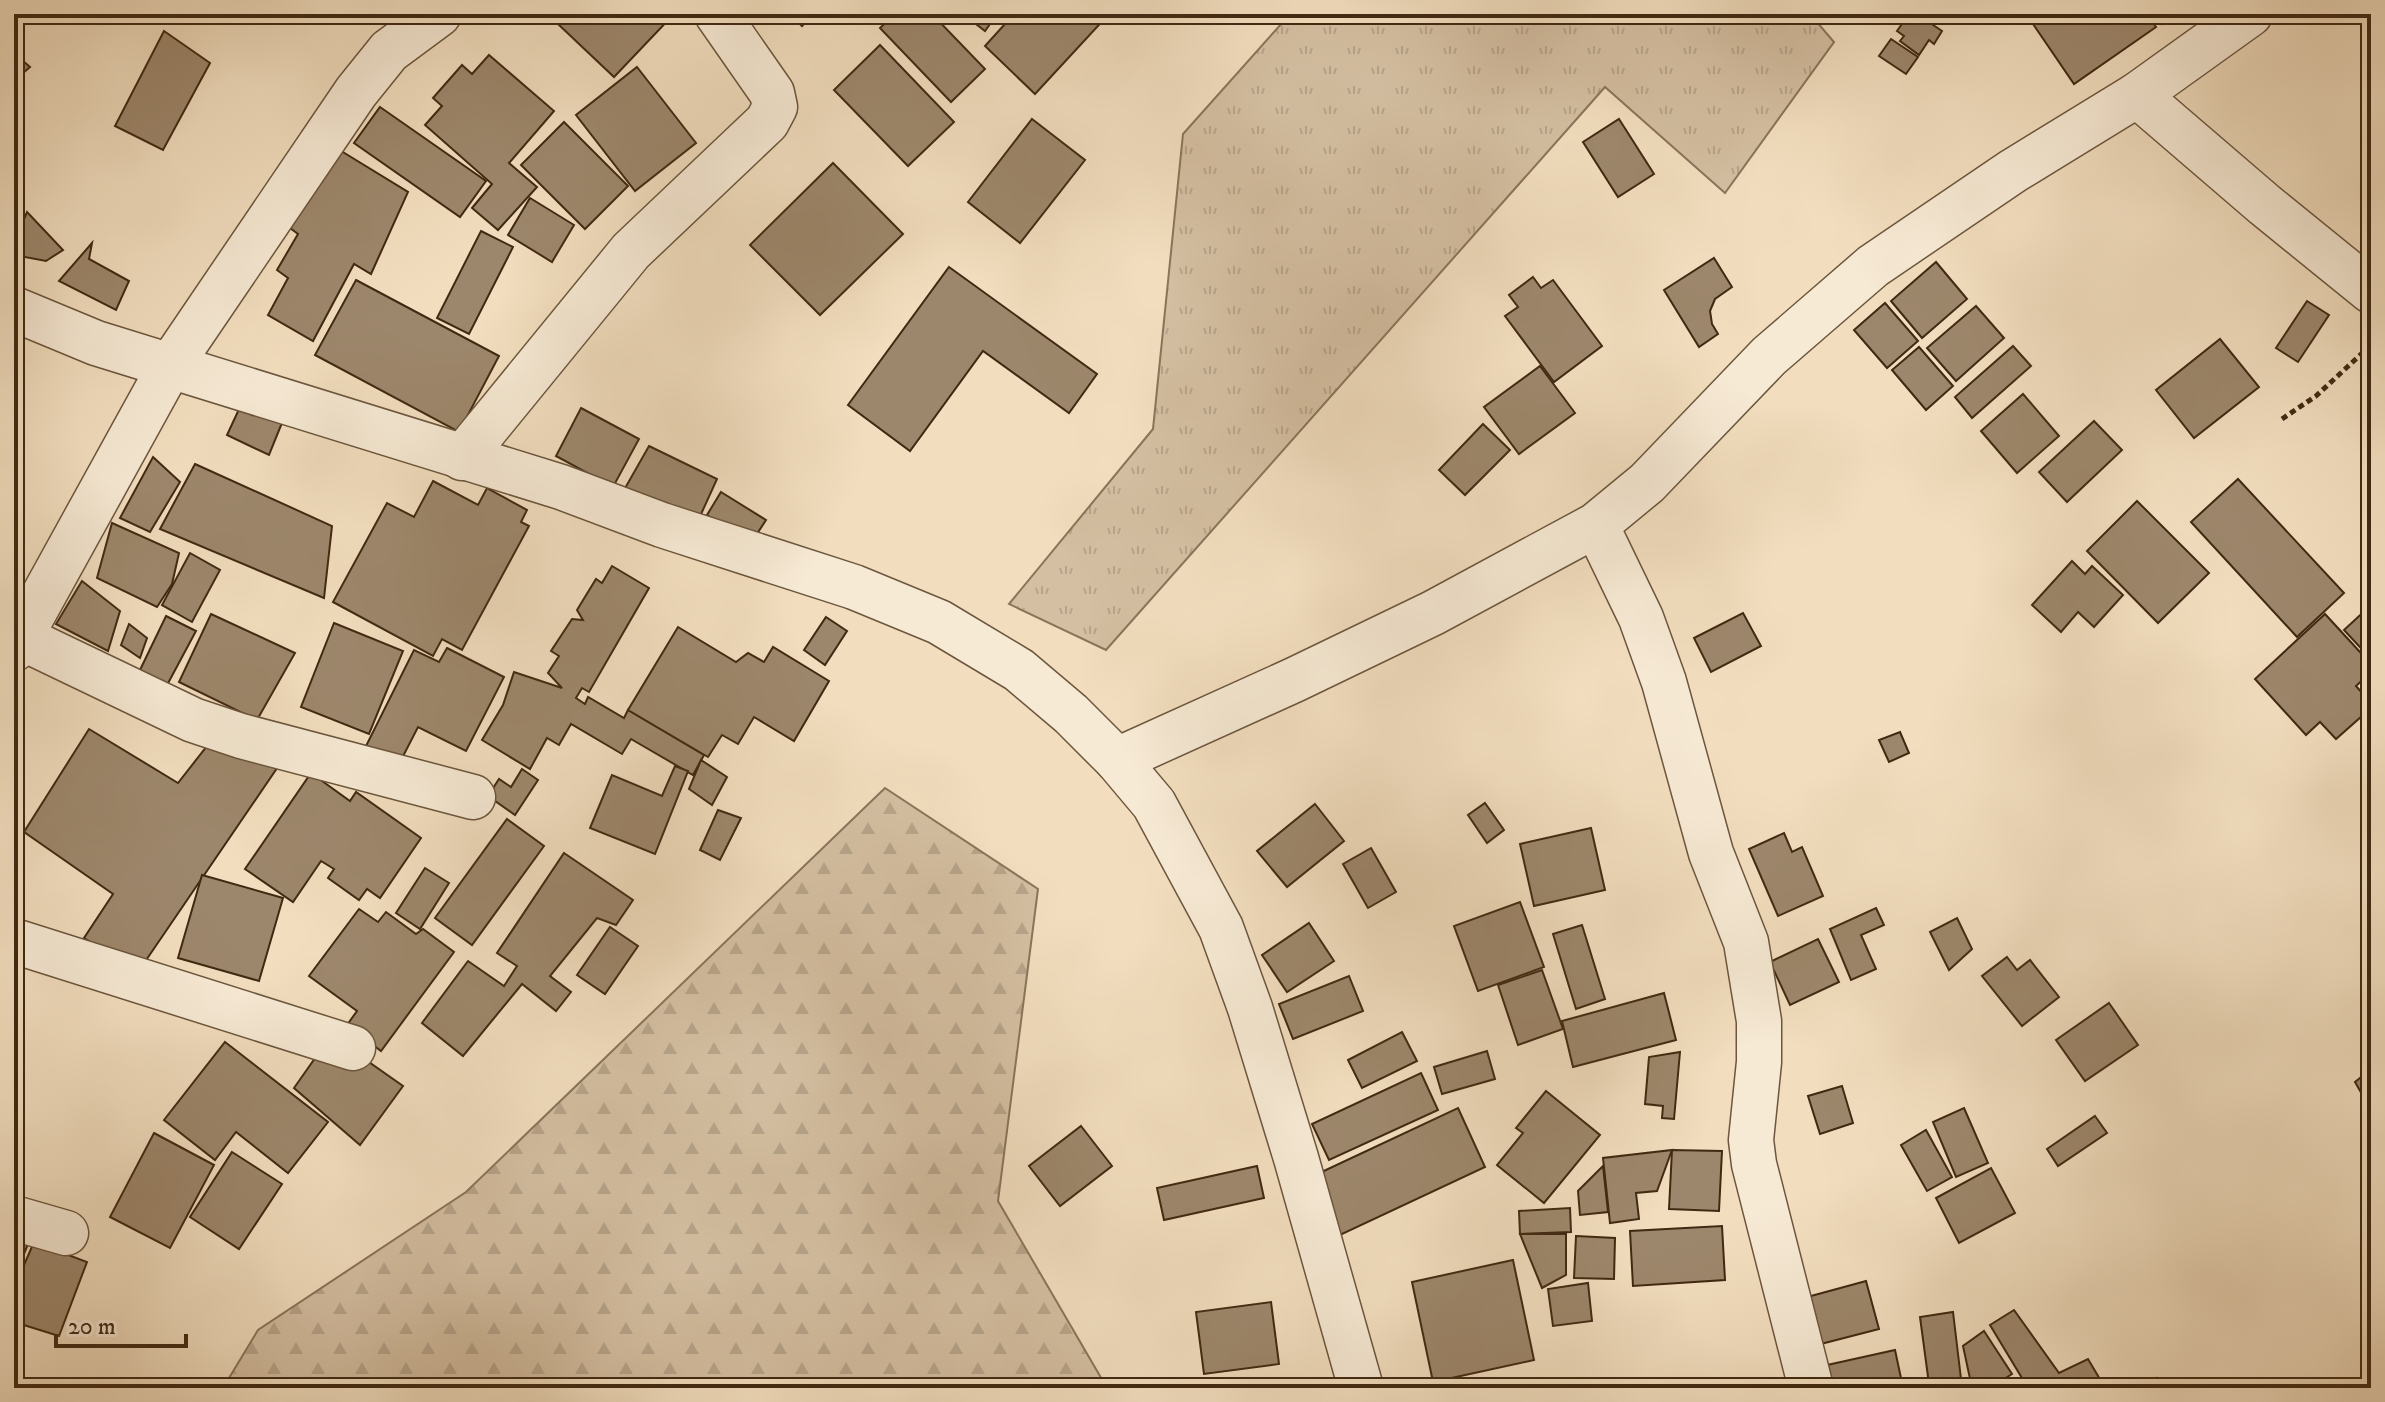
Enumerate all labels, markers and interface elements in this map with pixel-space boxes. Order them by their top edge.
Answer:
scale bar [56,1298,186,1348]
text: 20 m [68,1312,116,1342]

